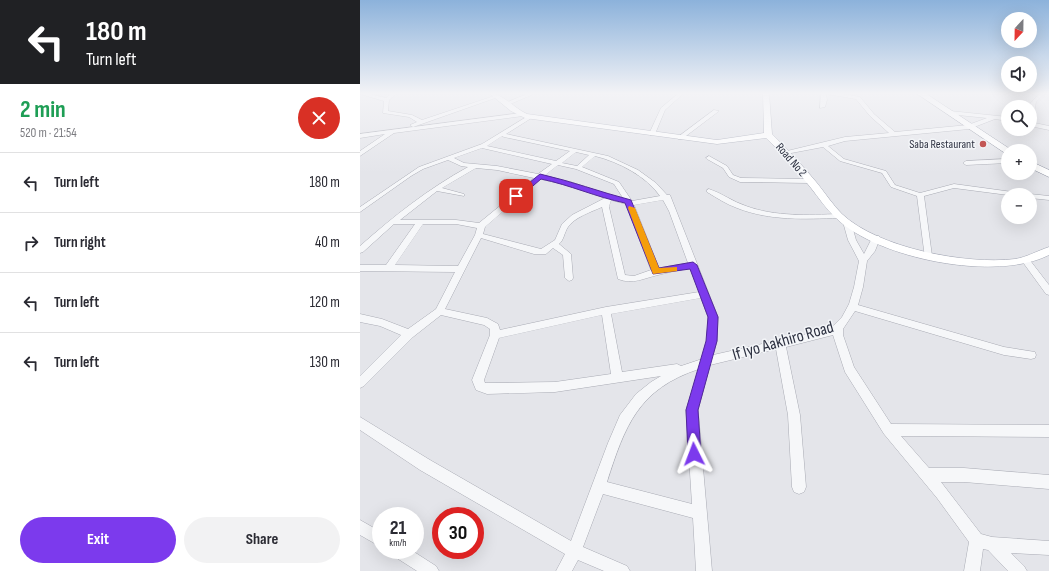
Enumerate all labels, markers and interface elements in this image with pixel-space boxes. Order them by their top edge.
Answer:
north arrow [1001,12,1037,48]
map controls [1001,12,1037,224]
text: 180 m [86,15,146,48]
icon: left [20,16,72,68]
text: Turn left [86,49,137,70]
button: sound [1001,56,1037,92]
text: 2 min [20,95,66,124]
button: close [298,97,340,139]
button: search [1001,100,1037,136]
text: 520 m · 21:54 [20,125,77,141]
place label: Saba Restaurant [909,137,975,152]
marker: Saba Restaurant [978,139,988,149]
street label: Road No 2 [772,140,810,180]
button: + [1001,144,1037,180]
icon: left [20,172,42,194]
text: Turn left [54,173,99,192]
text: 180 m [309,173,340,192]
pin [499,179,533,213]
icon: arrive [505,185,527,207]
button: − [1001,188,1037,224]
icon: right [20,232,42,254]
text: Turn right [54,233,106,252]
text: 40 m [315,233,340,252]
icon: left [20,292,42,314]
text: Turn left [54,293,99,312]
text: 120 m [310,293,340,312]
street label: If Iyo Aakhiro Road [730,317,836,365]
icon: left [20,352,42,374]
text: Turn left [54,353,99,372]
text: 130 m [310,353,340,372]
position arrow [673,433,715,475]
speed limit sign: 30 [432,507,484,559]
text: 21 [390,516,406,540]
button: Exit [20,517,176,563]
button: Share [184,517,340,563]
text: km/h [389,537,407,549]

